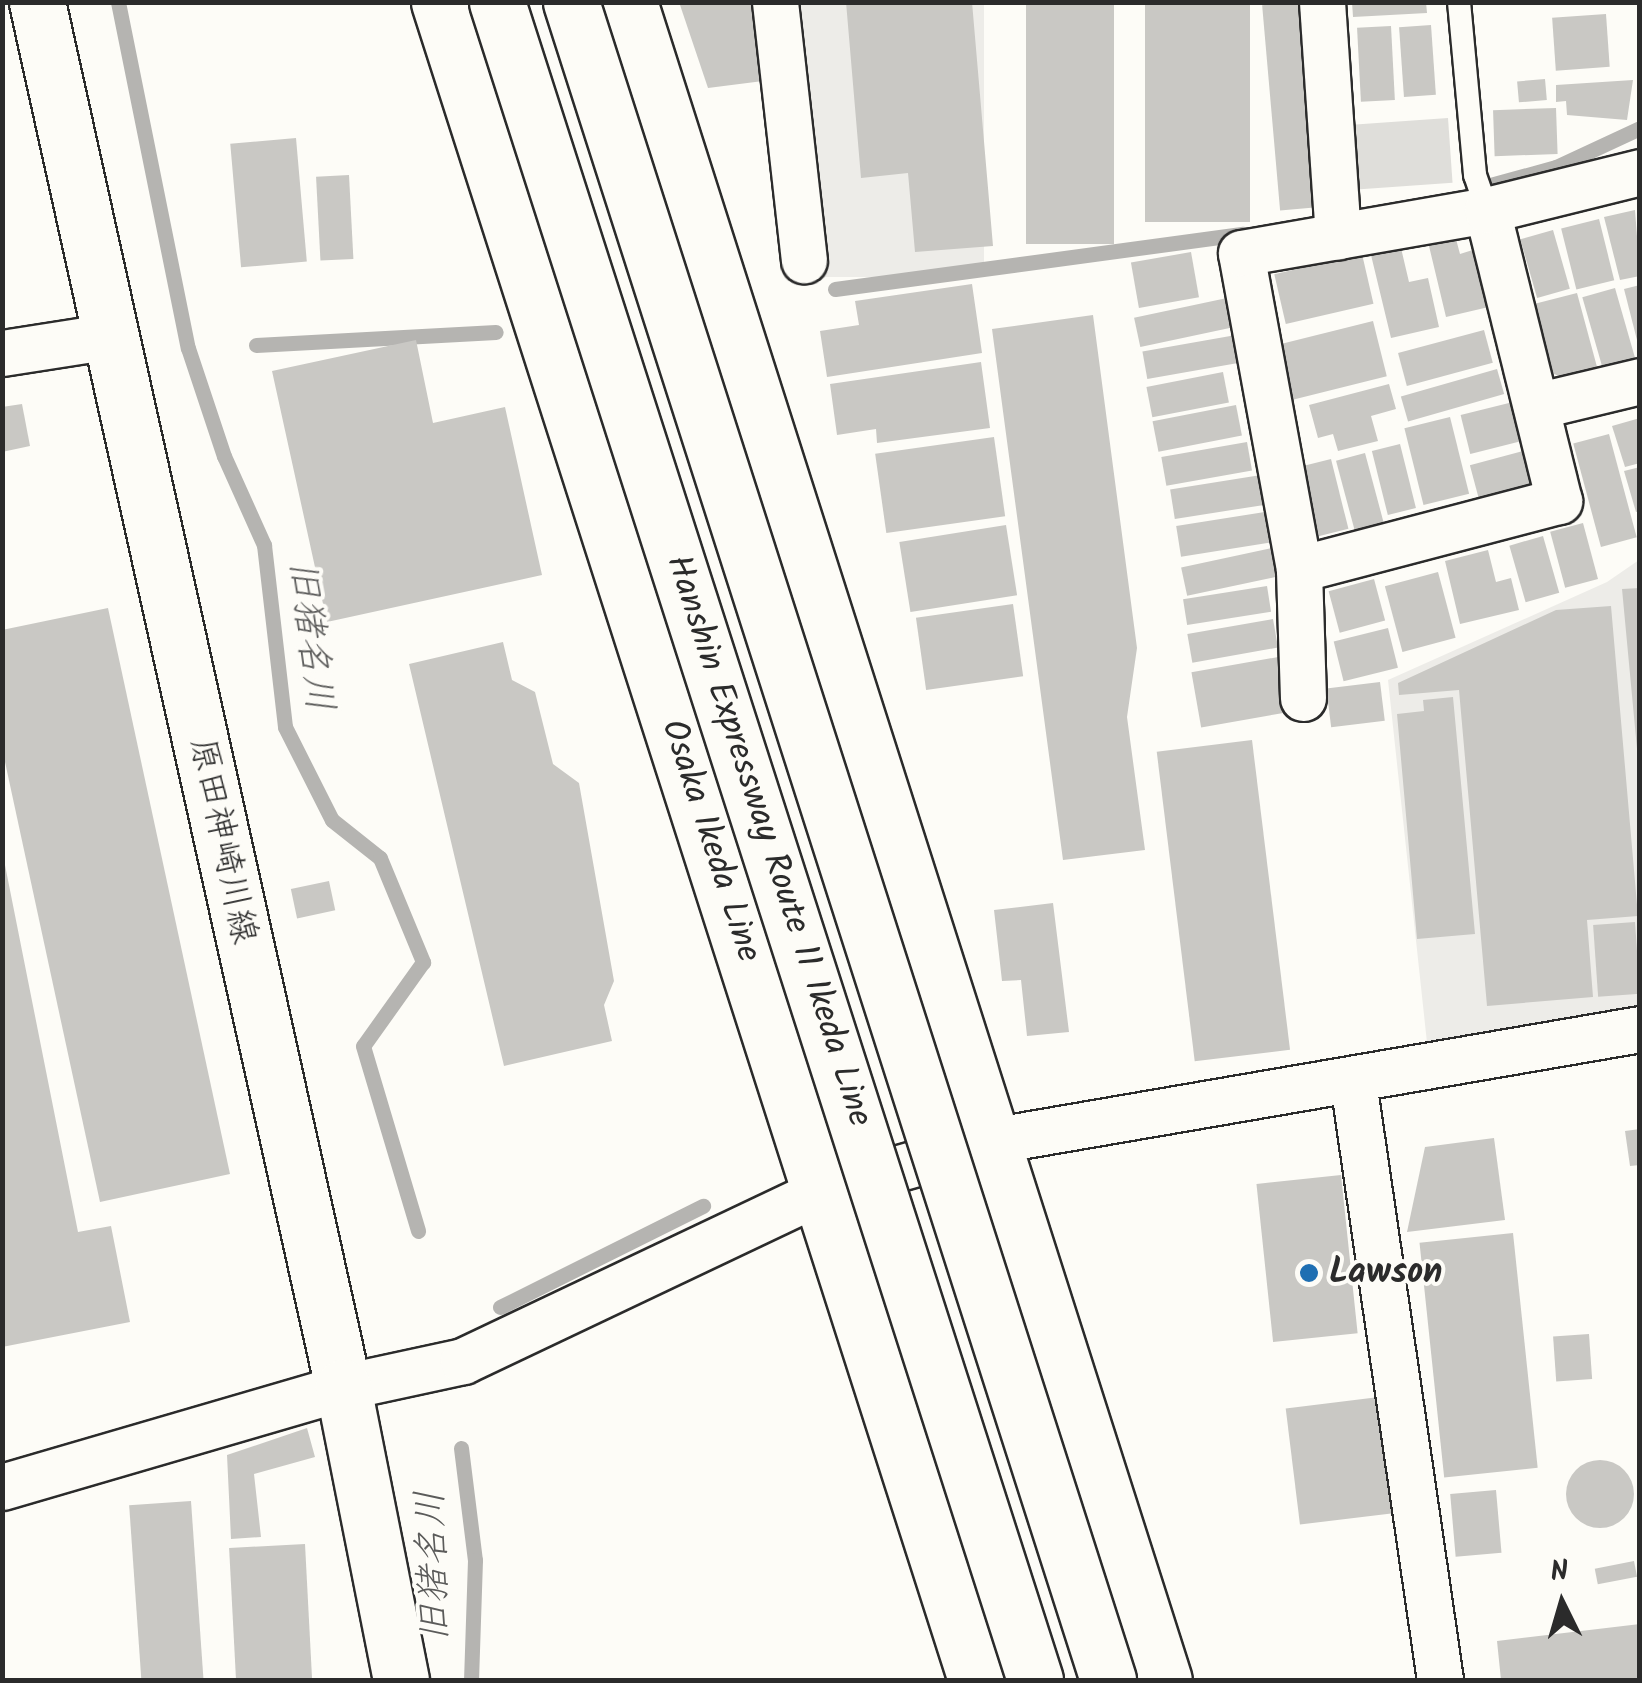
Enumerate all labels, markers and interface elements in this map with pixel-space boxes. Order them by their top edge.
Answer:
street label: Hanshin Expressway Route 11 Ikeda Line [656,550,880,1132]
water label: 旧猪名川 [277,558,341,714]
street label: Osaka Ikeda Line [651,714,769,968]
street label: 原田神崎川線 [180,734,264,948]
place label: Lawson [1329,1252,1443,1294]
marker: Lawson [1298,1262,1320,1284]
water label: 旧猪名川 [410,1489,460,1643]
text: N [1549,1549,1570,1596]
north arrow [1512,1553,1612,1653]

